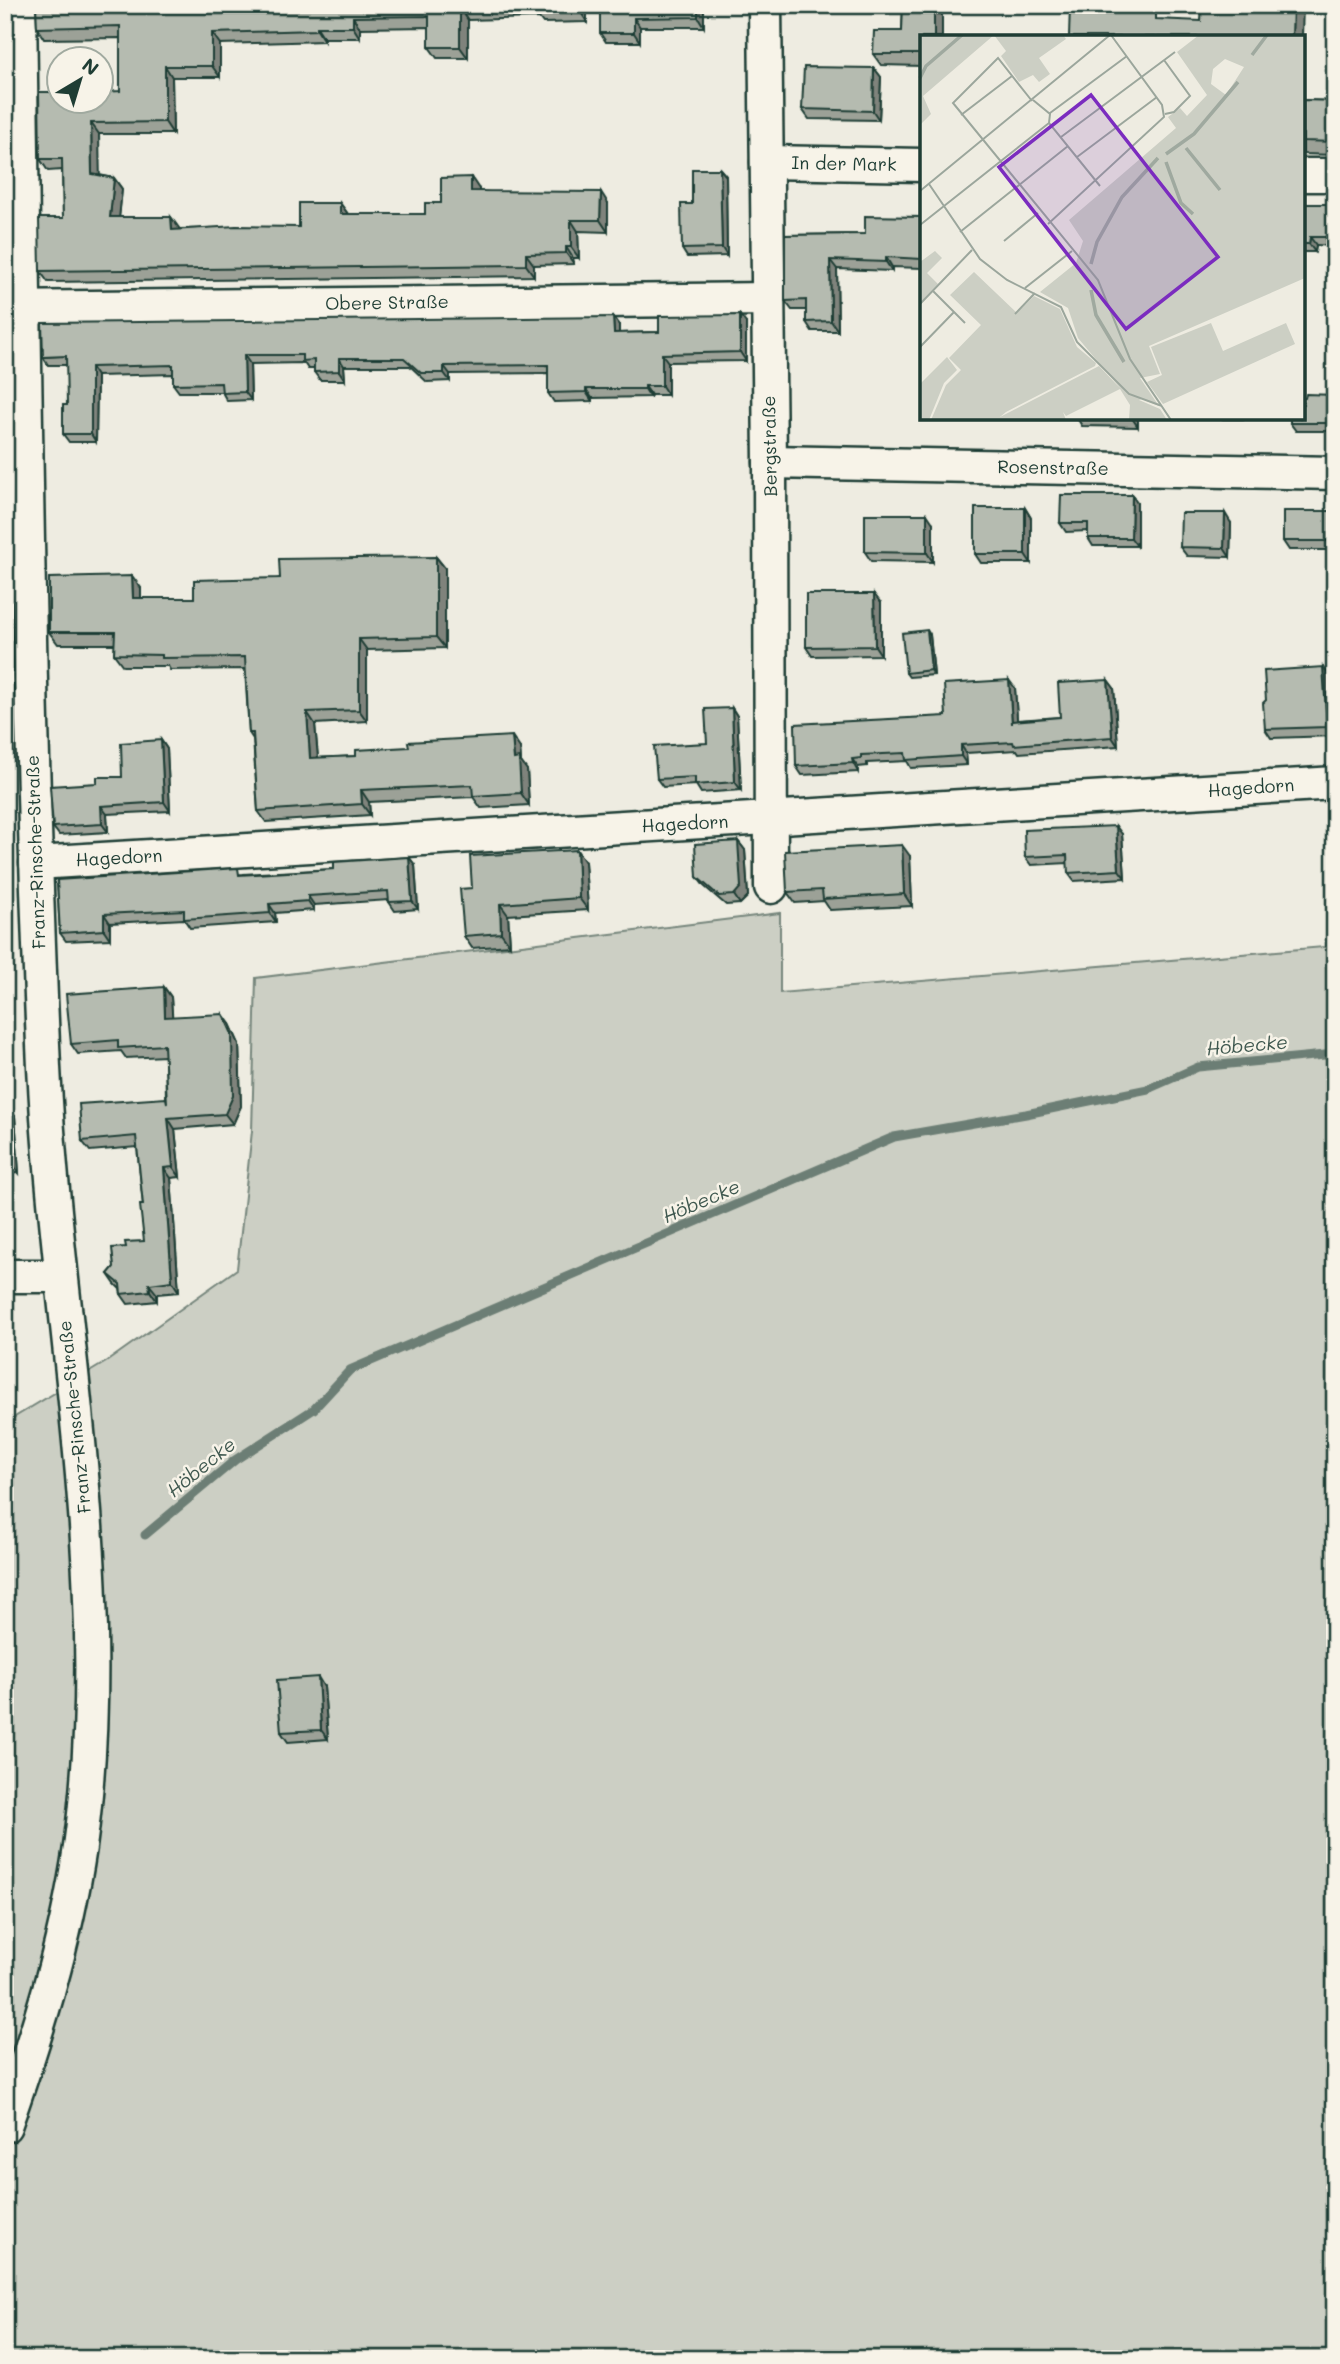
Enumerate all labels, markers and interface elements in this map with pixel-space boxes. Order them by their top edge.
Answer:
inset map [920,35,1305,420]
north arrow [46,46,116,116]
text: N [77,52,104,80]
street label: In der Mark [791,150,897,176]
street label: Obere Straße [325,289,449,315]
street label: Bergstraße [756,395,782,497]
street label: Rosenstraße [997,454,1109,480]
street label: Franz-Rinsche-Straße [20,755,50,949]
street label: Hagedorn [1207,772,1295,802]
street label: Hagedorn [641,809,729,837]
street label: Hagedorn [75,843,163,871]
water label: Höbecke [1205,1028,1289,1061]
water label: Höbecke [658,1173,743,1228]
street label: Franz-Rinsche-Straße [52,1319,96,1515]
water label: Höbecke [161,1431,240,1502]

